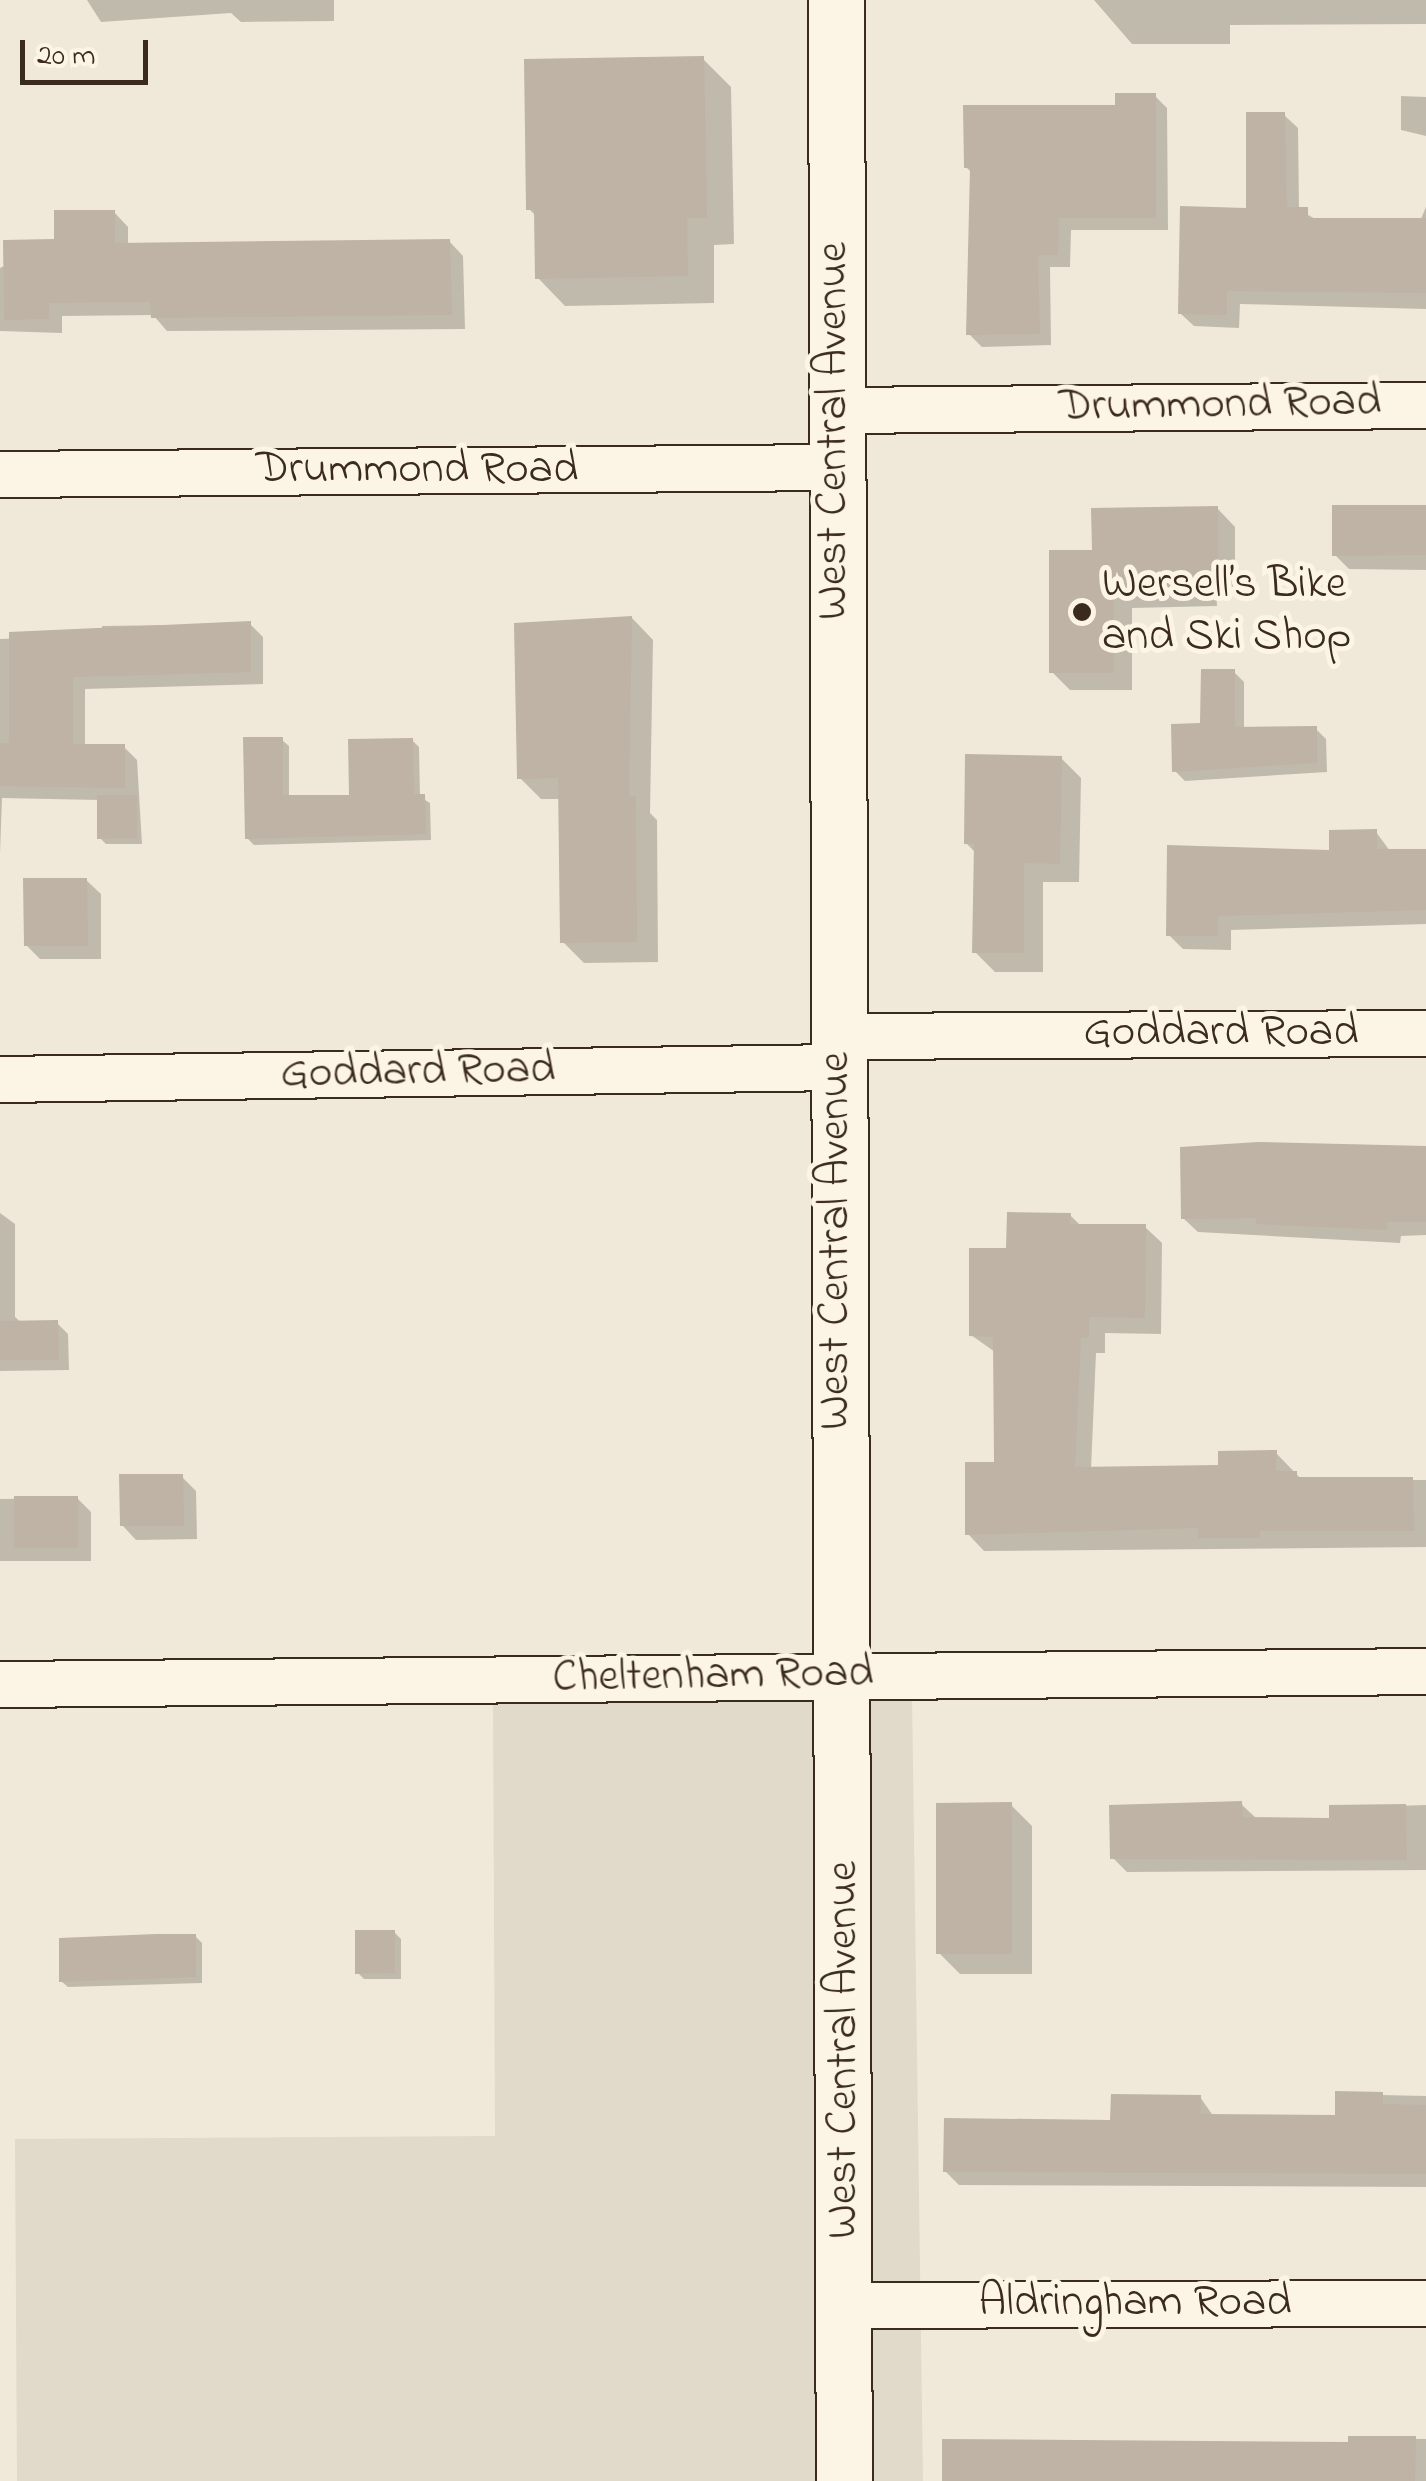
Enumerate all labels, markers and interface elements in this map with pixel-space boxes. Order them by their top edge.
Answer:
scale bar [25,20,152,82]
text: 20 m [37,35,96,79]
street label: West Central Avenue [808,242,862,620]
street label: Drummond Road [1058,376,1382,436]
street label: Drummond Road [256,444,578,498]
place label: Wersell’s Bike and Ski Shop [1102,559,1351,665]
marker: Wersell’s Bike and Ski Shop [1071,601,1093,623]
street label: Goddard Road [1084,1007,1358,1061]
street label: Goddard Road [280,1044,556,1102]
street label: West Central Avenue [810,1052,864,1430]
street label: Cheltenham Road [552,1647,874,1707]
street label: West Central Avenue [818,1861,872,2239]
street label: Aldringham Road [979,2277,1291,2331]

